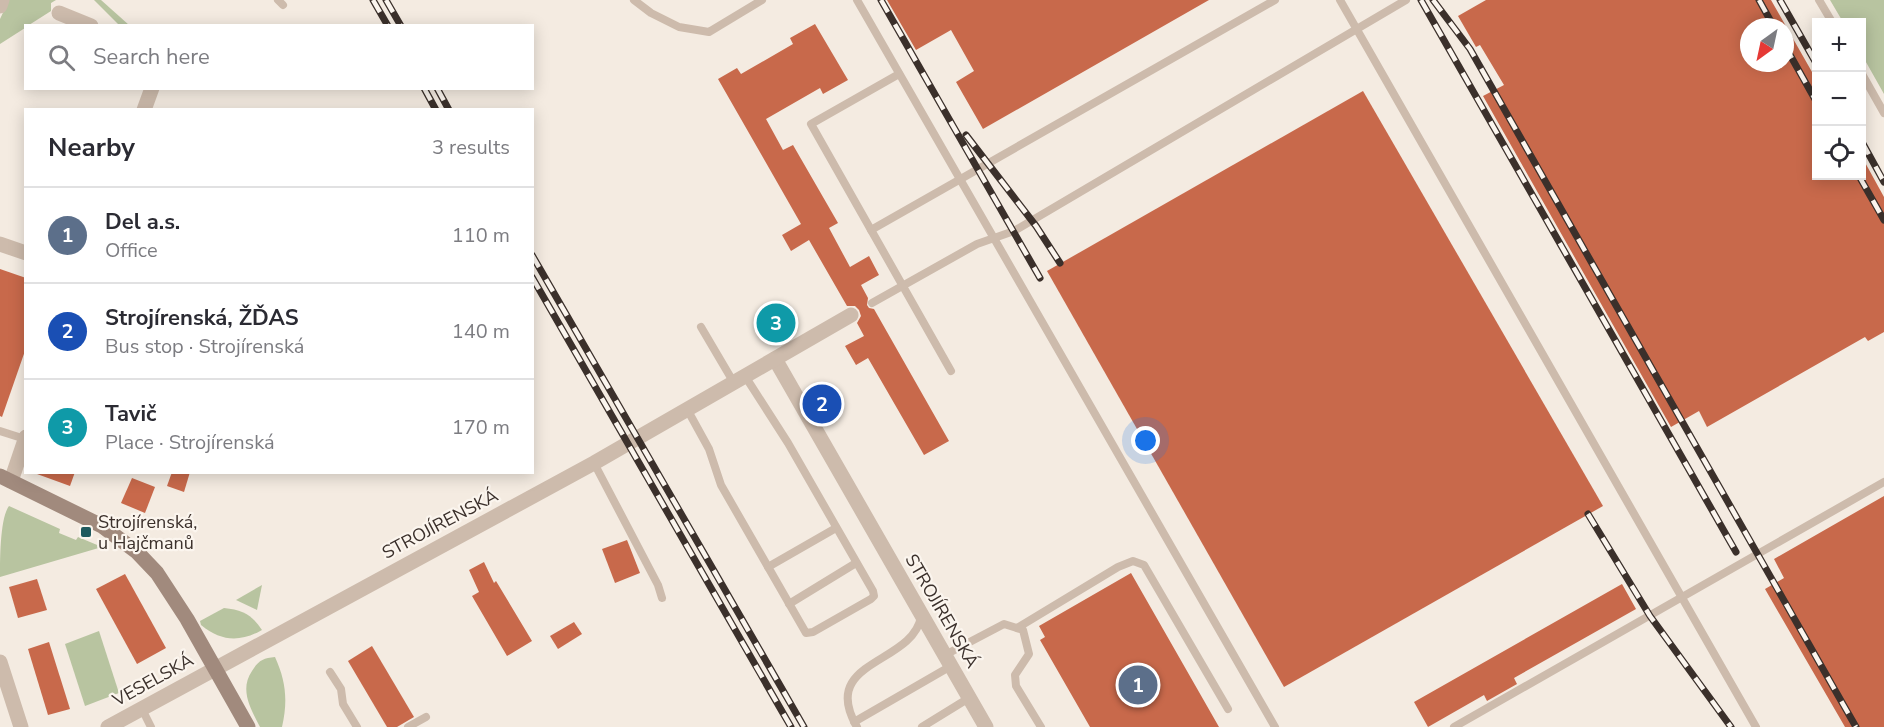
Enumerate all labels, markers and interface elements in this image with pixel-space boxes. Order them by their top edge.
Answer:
north arrow [1740,18,1794,72]
map controls [1812,18,1866,180]
button: + [1812,18,1866,72]
search box [24,24,534,90]
icon: search [45,41,78,74]
text: Search here [93,42,210,72]
button: − [1812,72,1866,126]
button: locate [1812,126,1866,180]
text: Nearby [48,130,135,165]
text: 3 results [432,134,510,161]
text: Del a.s. [105,207,180,237]
text: 1 [62,222,74,249]
text: 110 m [452,222,510,249]
text: Office [105,237,158,264]
pin: 3 [756,300,796,346]
text: Strojírenská, ŽĎAS [105,303,299,333]
text: 2 [62,318,74,345]
text: 140 m [452,318,510,345]
text: Bus stop · Strojírenská [105,333,304,360]
pin: 2 [802,382,842,426]
text: Tavič [105,399,156,429]
text: 3 [62,414,74,441]
text: 170 m [452,414,510,441]
your location [1131,426,1160,455]
text: Place · Strojírenská [105,429,275,456]
street label: STROJÍRENSKÁ [378,483,502,565]
place label: Strojírenská, u Hajčmanů [98,510,197,555]
marker: Strojírenská, u Hajčmanů [79,525,93,539]
street label: STROJÍRENSKÁ [900,550,984,672]
street label: VESELSKÁ [108,648,198,712]
pin: 1 [1118,662,1158,708]

